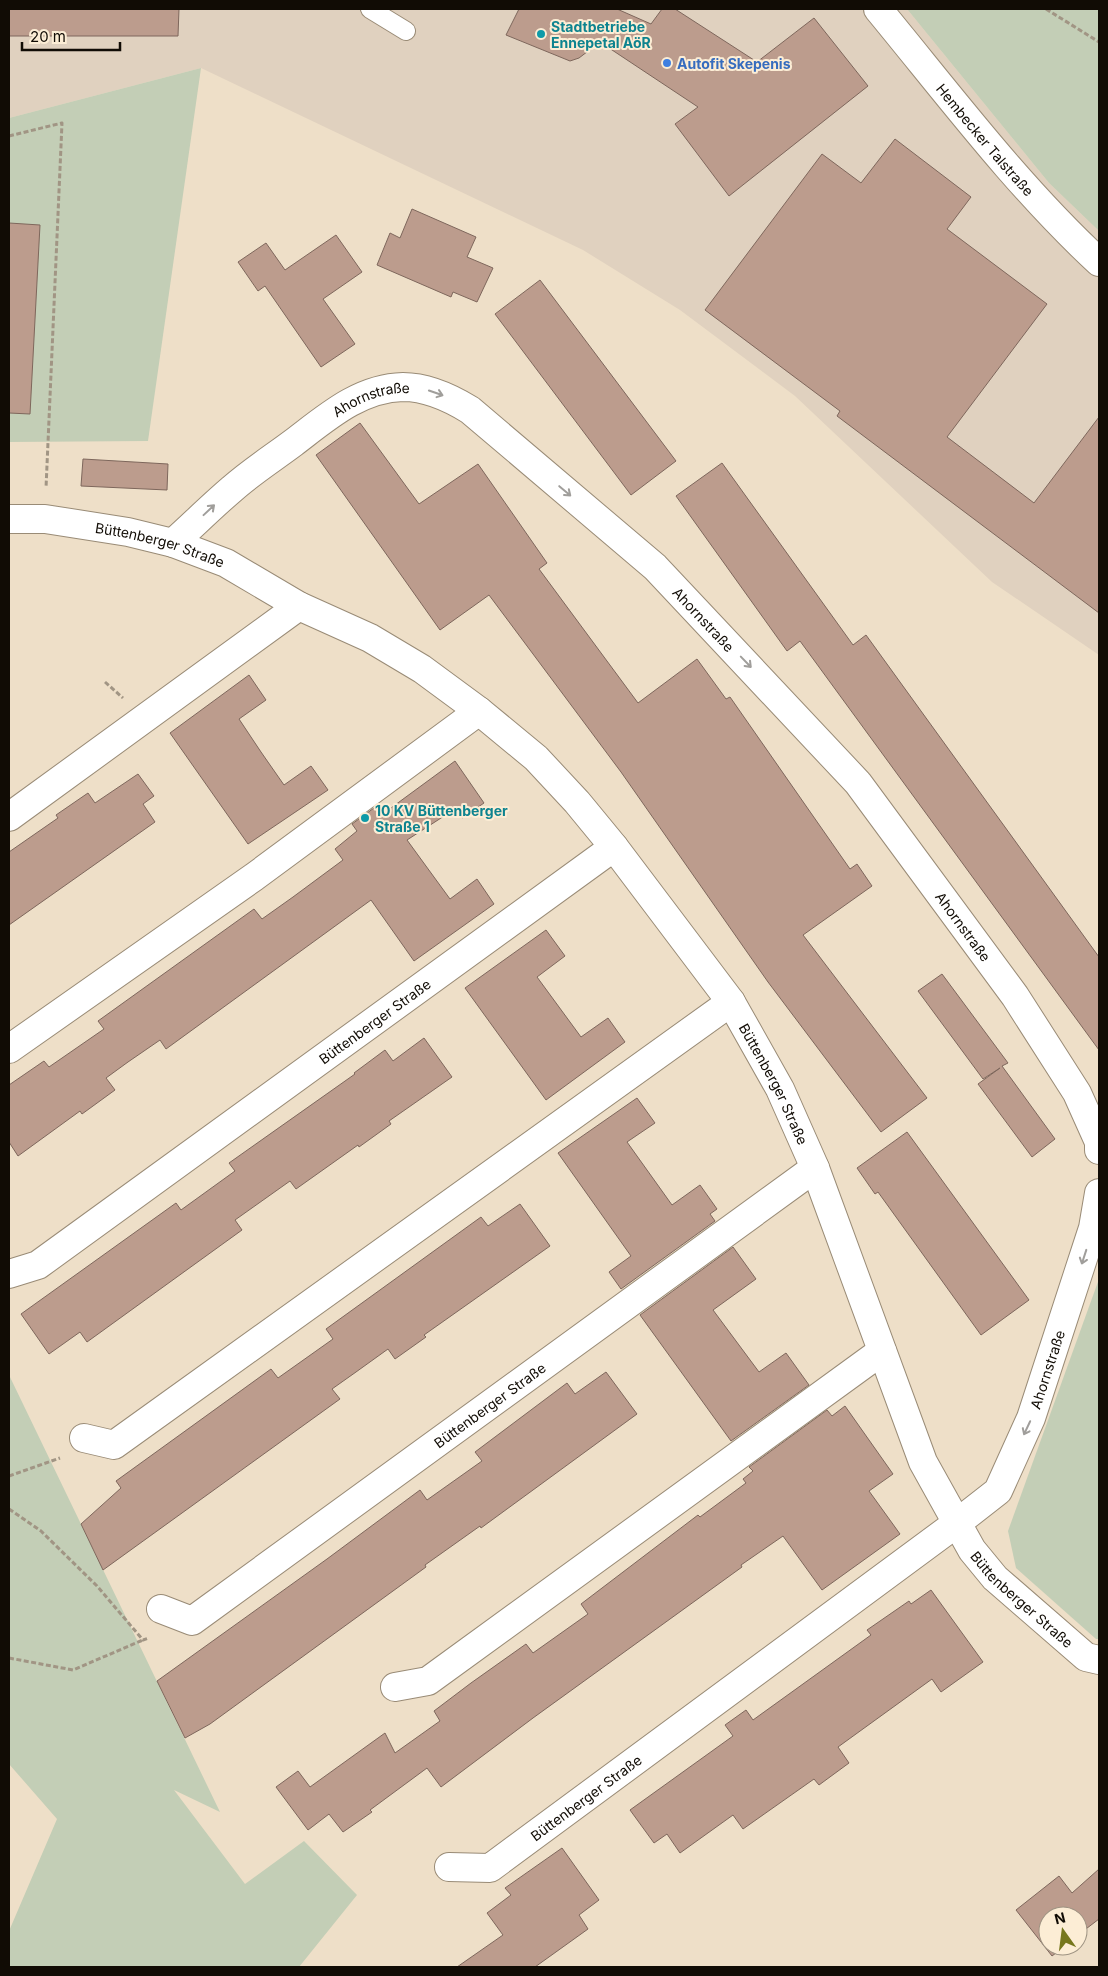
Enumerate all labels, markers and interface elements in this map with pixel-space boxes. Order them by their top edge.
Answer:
place label: Stadtbetriebe Ennepetal AöR [551,18,651,51]
scale bar [22,20,120,52]
text: 20 m [30,27,66,46]
marker: Stadtbetriebe Ennepetal AöR [535,28,547,40]
place label: Autofit Skepenis [677,55,791,72]
marker: Autofit Skepenis [661,57,673,69]
street label: Hembecker Talstraße [933,80,1038,199]
street label: Ahornstraße [329,378,410,420]
one-way arrow [428,389,443,398]
one-way arrow [558,485,571,496]
one-way arrow [202,504,215,516]
street label: Büttenberger Straße [94,518,227,570]
street label: Ahornstraße [670,583,738,655]
one-way arrow [740,656,752,669]
place label: 10 KV Büttenberger Straße 1 [375,802,508,835]
marker: 10 KV Büttenberger Straße 1 [359,812,371,824]
street label: Ahornstraße [932,888,995,964]
street label: Büttenberger Straße [315,975,434,1067]
street label: Büttenberger Straße [736,1020,812,1147]
one-way arrow [1079,1248,1088,1264]
street label: Ahornstraße [1026,1328,1068,1411]
street label: Büttenberger Straße [430,1358,549,1451]
one-way arrow [1022,1420,1032,1435]
street label: Büttenberger Straße [968,1547,1077,1651]
street label: Büttenberger Straße [527,1751,645,1844]
north arrow [1038,1906,1088,1956]
text: N [1053,1908,1067,1927]

